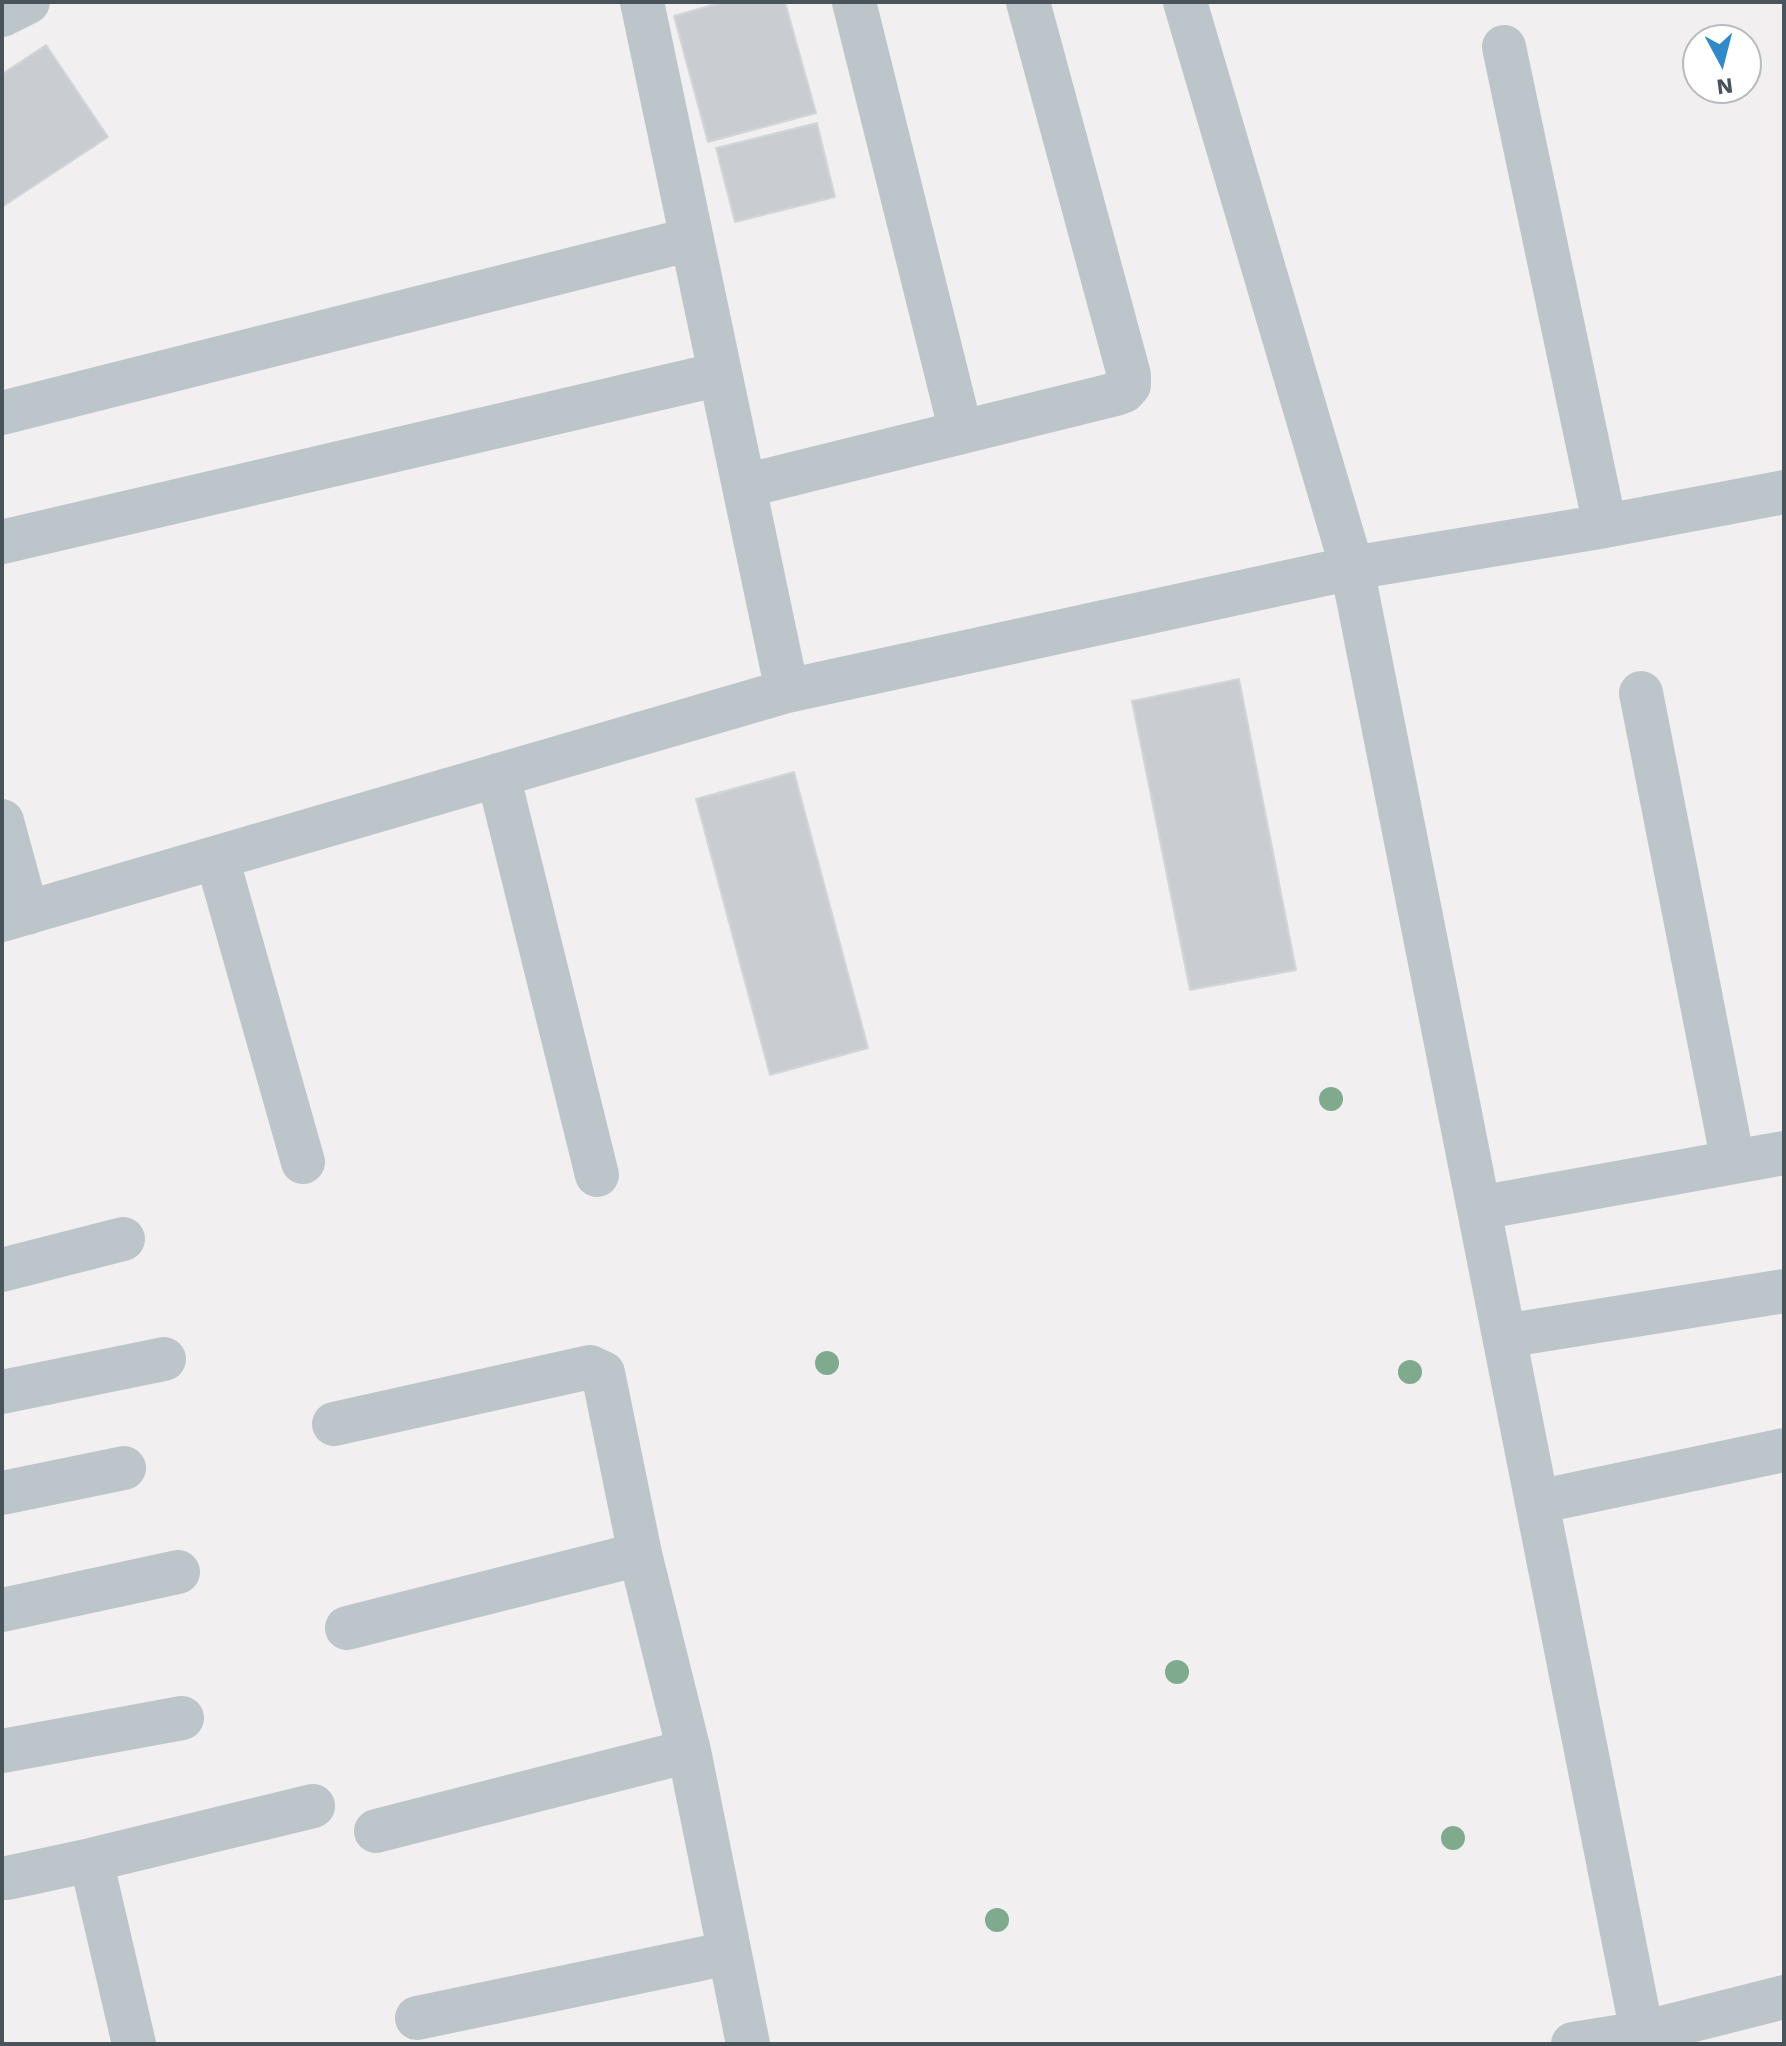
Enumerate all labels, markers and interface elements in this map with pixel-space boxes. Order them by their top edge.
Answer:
north arrow [1682,24,1762,104]
text: N [1715,73,1734,100]

